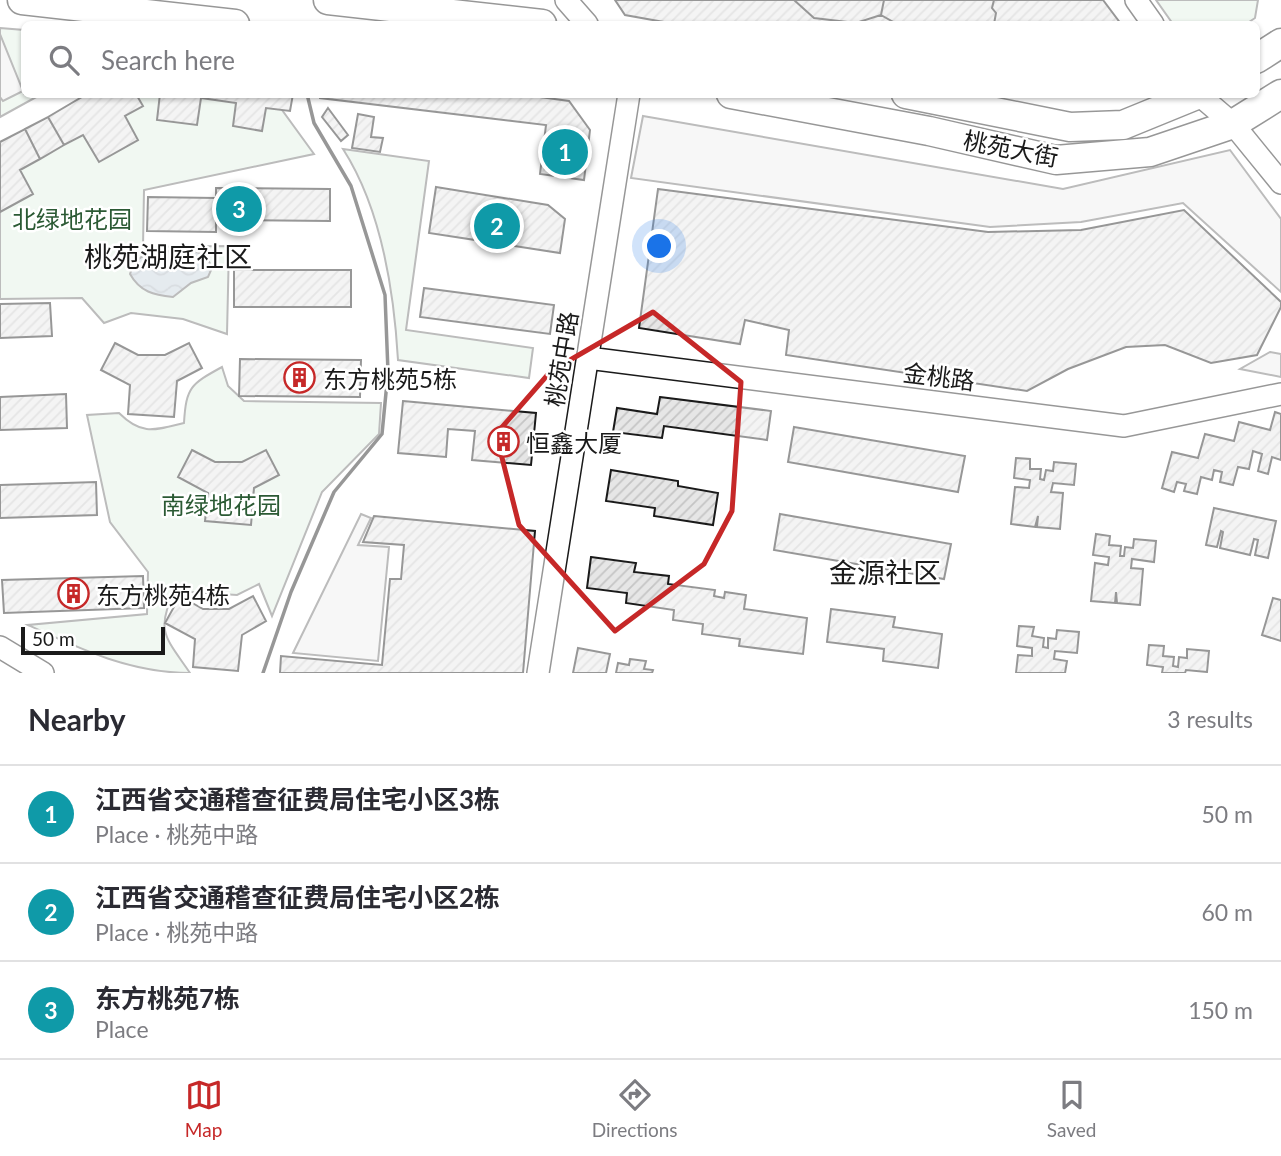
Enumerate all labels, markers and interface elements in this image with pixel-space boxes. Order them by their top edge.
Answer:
search box [21,21,1260,98]
icon: search [45,41,83,79]
text: Search here [101,44,235,76]
street label: 桃苑大街 [961,125,1061,171]
pin: 1 [542,126,588,178]
pin: 3 [216,183,262,235]
pin: 2 [474,200,520,252]
park label: 北绿地花园 [12,204,132,233]
your location [642,229,676,263]
district label: 桃苑湖庭社区 [84,239,252,273]
street label: 桃苑中路 [539,309,583,409]
street label: 金桃路 [902,357,976,395]
building icon: 东方桃苑5栋 [283,361,317,395]
place label: 东方桃苑5栋 [323,364,457,393]
building icon: 恒鑫大厦 [486,425,520,459]
place label: 恒鑫大厦 [526,428,622,457]
park label: 南绿地花园 [161,490,281,519]
district label: 金源社区 [829,555,941,589]
building icon: 东方桃苑4栋 [56,577,90,611]
place label: 东方桃苑4栋 [96,580,230,609]
scale bar [21,624,164,656]
text: 50 m [32,627,75,650]
text: Nearby [28,701,126,737]
text: 3 results [1167,705,1253,733]
text: 江西省交通稽查征费局住宅小区3栋 [95,783,500,815]
text: 1 [44,800,58,828]
text: 50 m [1202,800,1253,828]
text: Place · 桃苑中路 [95,820,258,848]
text: 江西省交通稽查征费局住宅小区2栋 [95,881,500,913]
text: 2 [44,898,58,926]
text: 60 m [1202,898,1253,926]
text: Place · 桃苑中路 [95,918,258,946]
text: 东方桃苑7栋 [95,982,240,1014]
text: 3 [44,996,58,1024]
text: 150 m [1188,996,1253,1024]
text: Place [95,1015,149,1043]
tab: Map [185,1076,223,1141]
tab: Directions [592,1076,678,1141]
tab: Saved [1047,1076,1096,1141]

